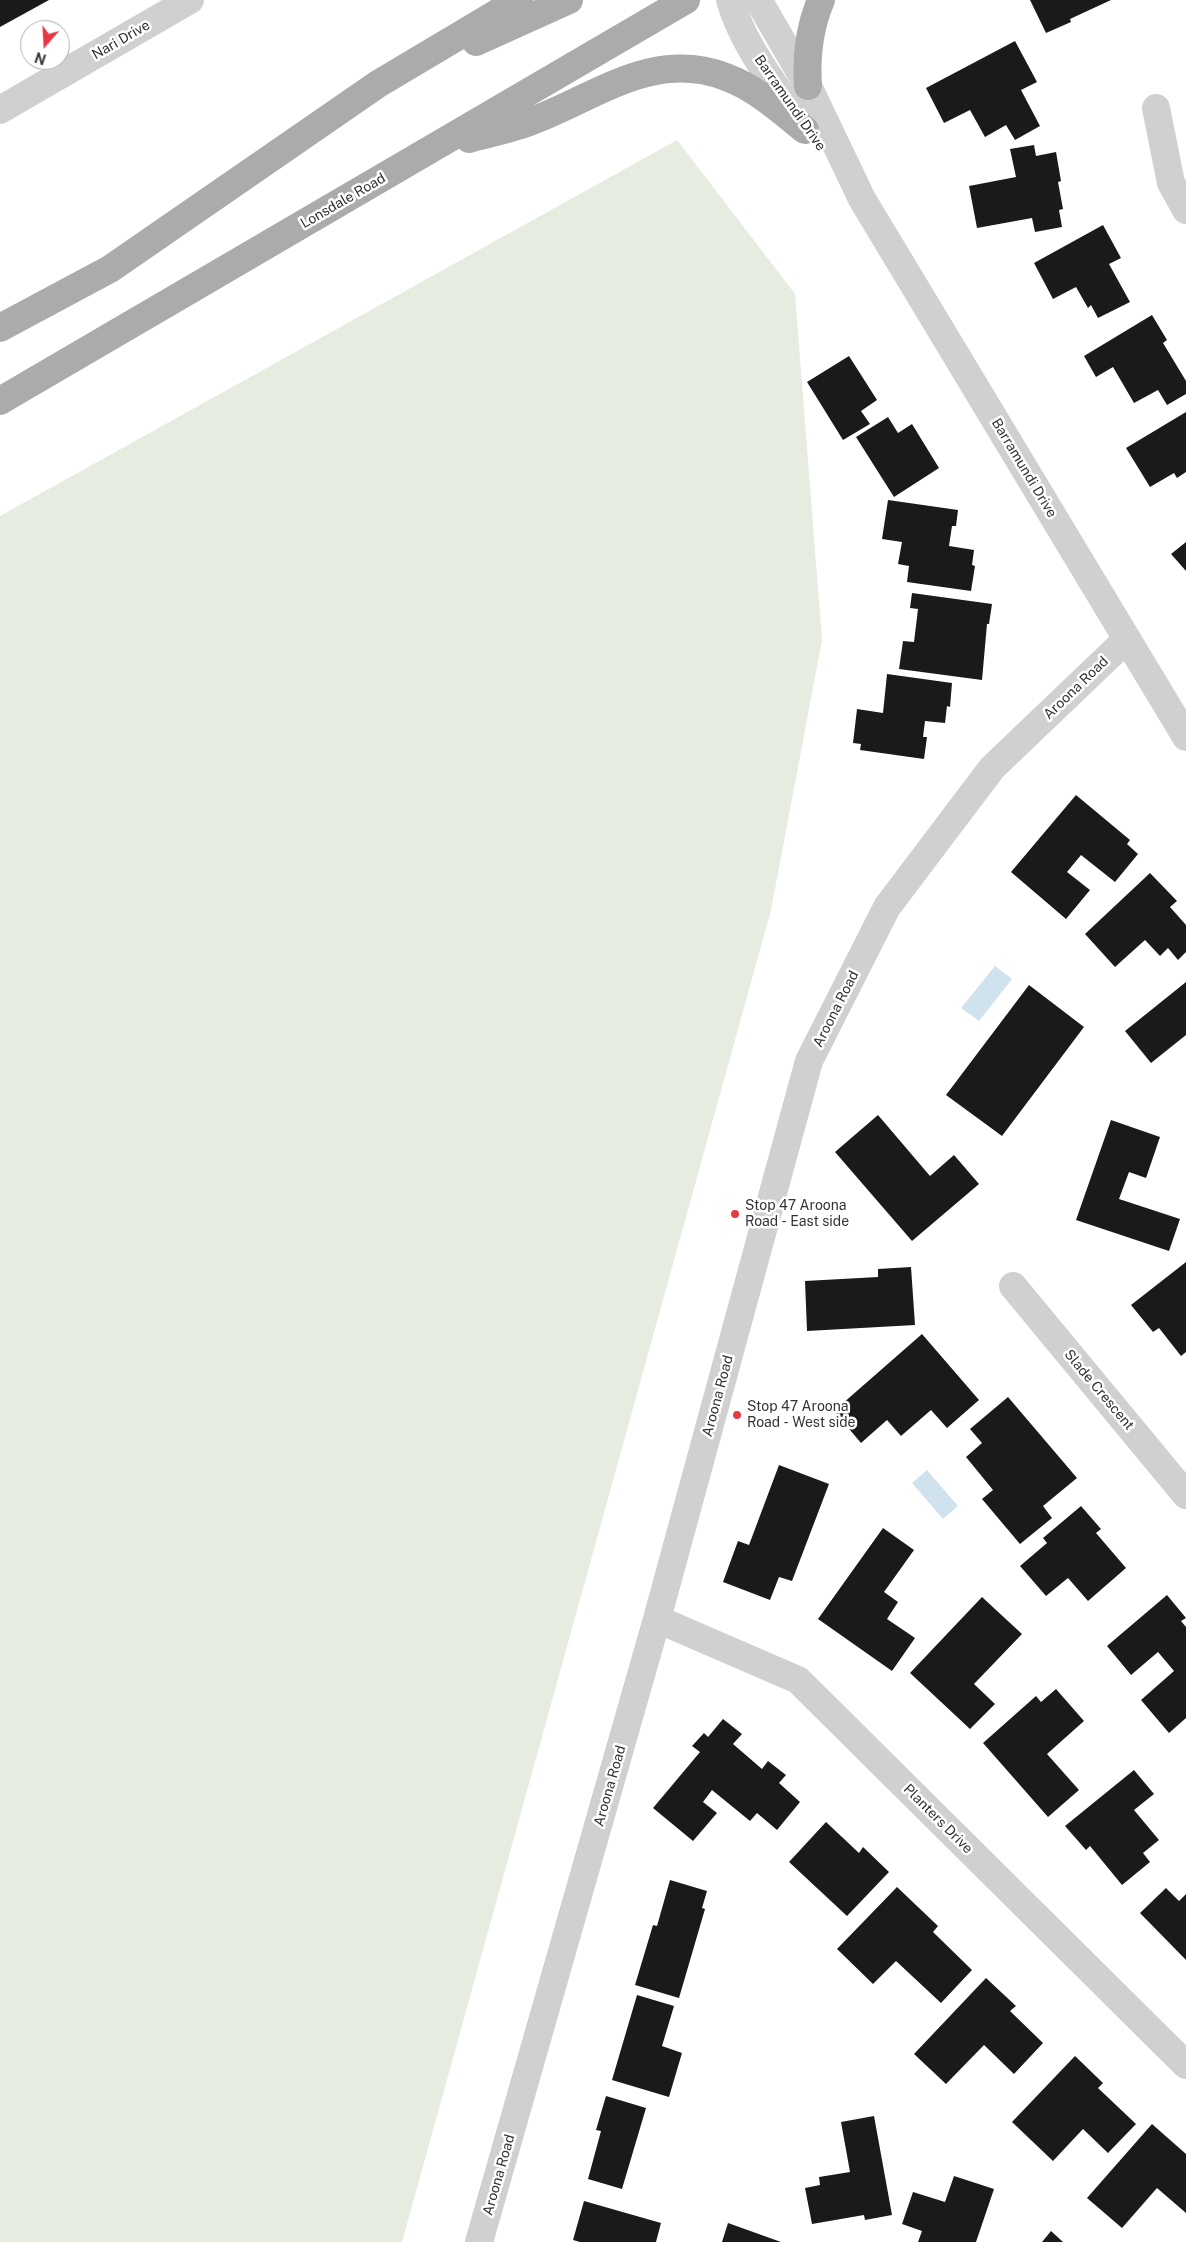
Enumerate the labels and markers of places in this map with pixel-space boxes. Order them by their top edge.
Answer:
place label: Stop 47 Aroona Road - East side [745,1198,849,1230]
marker: Stop 47 Aroona Road - East side [729,1208,741,1220]
place label: Stop 47 Aroona Road - West side [747,1399,855,1431]
marker: Stop 47 Aroona Road - West side [731,1409,743,1421]

